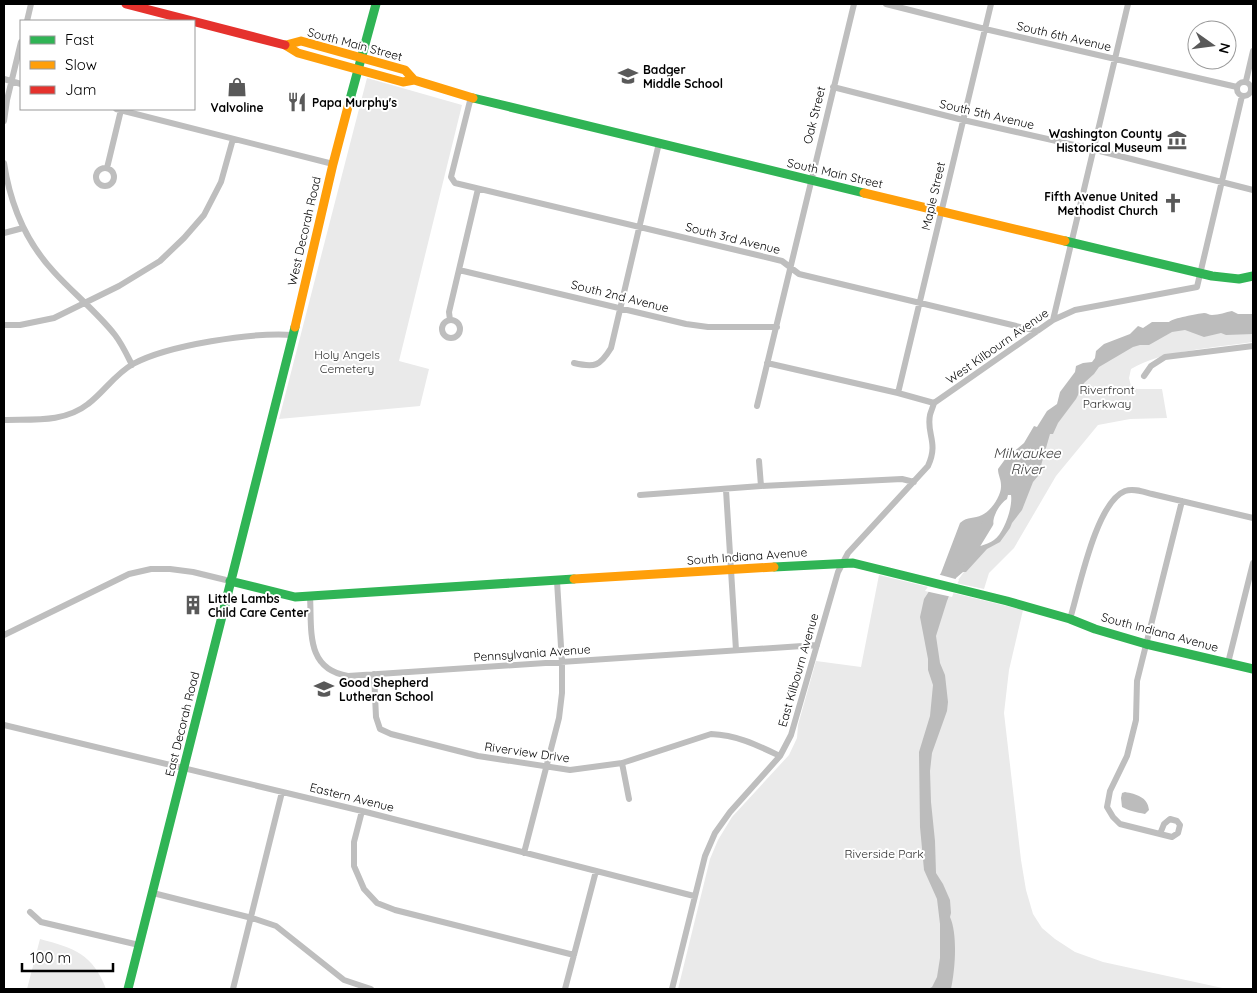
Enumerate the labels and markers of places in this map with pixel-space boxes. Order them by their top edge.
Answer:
place label: Badger Middle School [643,62,723,91]
school or university icon: Badger Middle School [617,65,639,87]
shop icon: Valvoline [226,76,248,98]
restaurant icon: Papa Murphy's [286,91,308,113]
place label: Papa Murphy's [312,95,397,110]
place label: Valvoline [211,100,263,115]
place label: Washington County Historical Museum [1049,126,1162,155]
museum icon: Washington County Historical Museum [1166,129,1188,151]
place label: Fifth Avenue United Methodist Church [1044,189,1158,218]
church icon: Fifth Avenue United Methodist Church [1162,192,1184,214]
place label: Little Lambs Child Care Center [208,591,309,620]
building icon: Little Lambs Child Care Center [182,594,204,616]
place label: Good Shepherd Lutheran School [339,675,434,704]
school or university icon: Good Shepherd Lutheran School [313,678,335,700]

